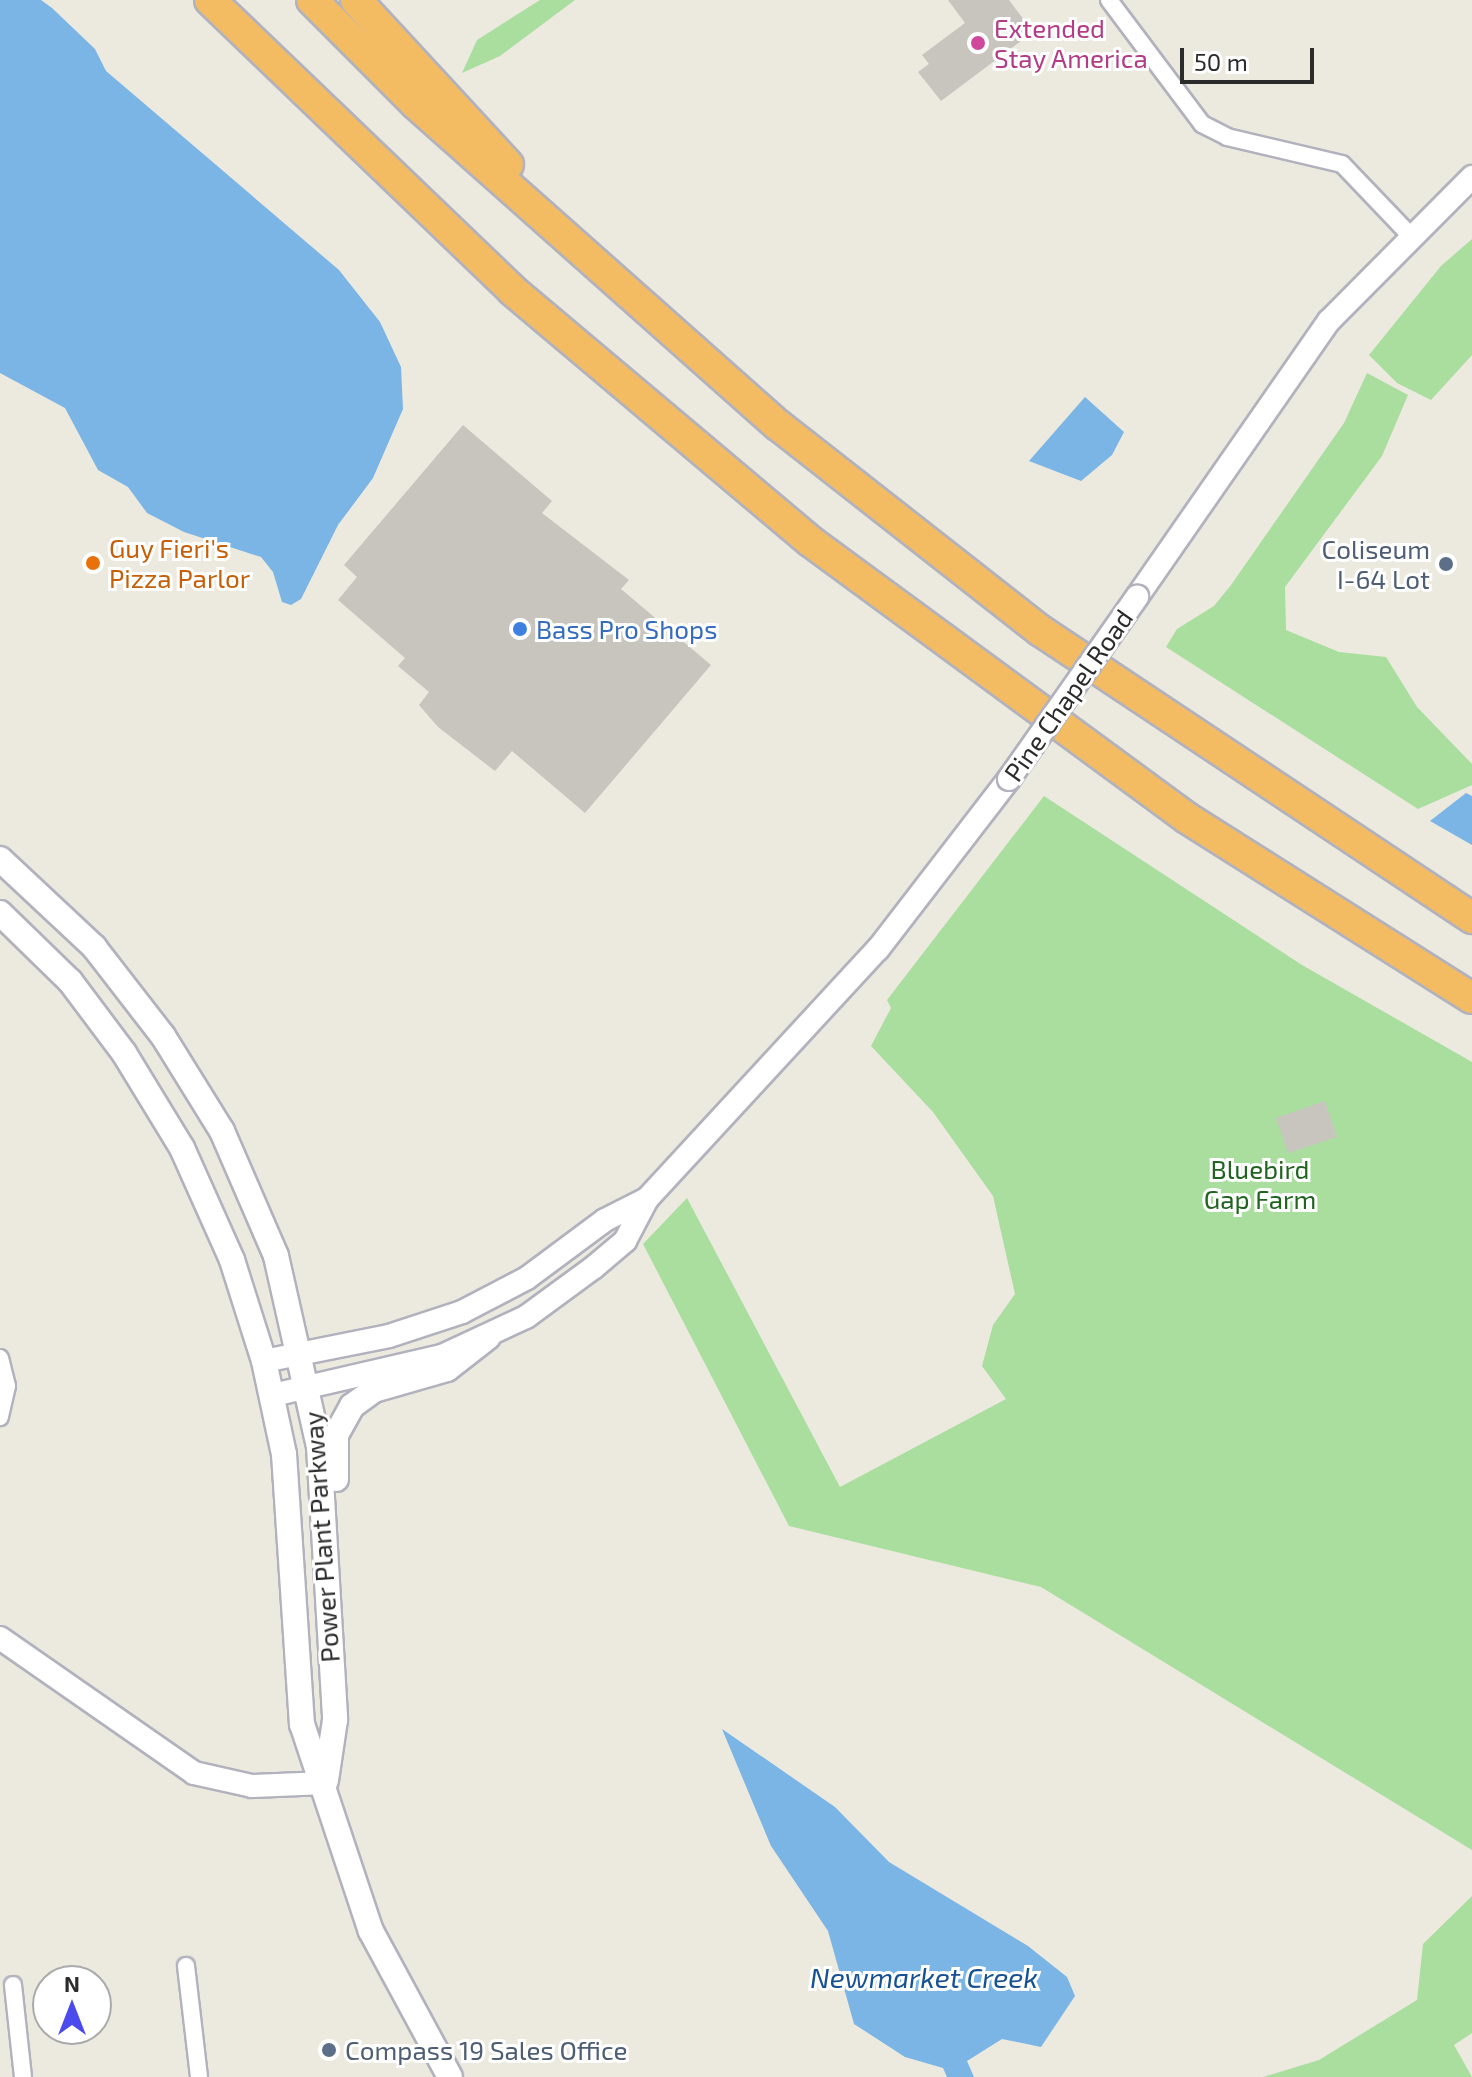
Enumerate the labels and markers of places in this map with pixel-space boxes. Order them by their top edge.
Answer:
place label: Extended Stay America [994,12,1149,74]
marker: Extended Stay America [969,34,987,52]
place label: Guy Fieri's Pizza Parlor [109,532,250,594]
place label: Coliseum I-64 Lot [1321,533,1430,594]
marker: Guy Fieri's Pizza Parlor [84,554,102,572]
marker: Coliseum I-64 Lot [1437,555,1455,573]
place label: Bass Pro Shops [536,613,717,645]
marker: Bass Pro Shops [511,620,529,638]
place label: Compass 19 Sales Office [345,2034,627,2066]
marker: Compass 19 Sales Office [320,2041,338,2059]

